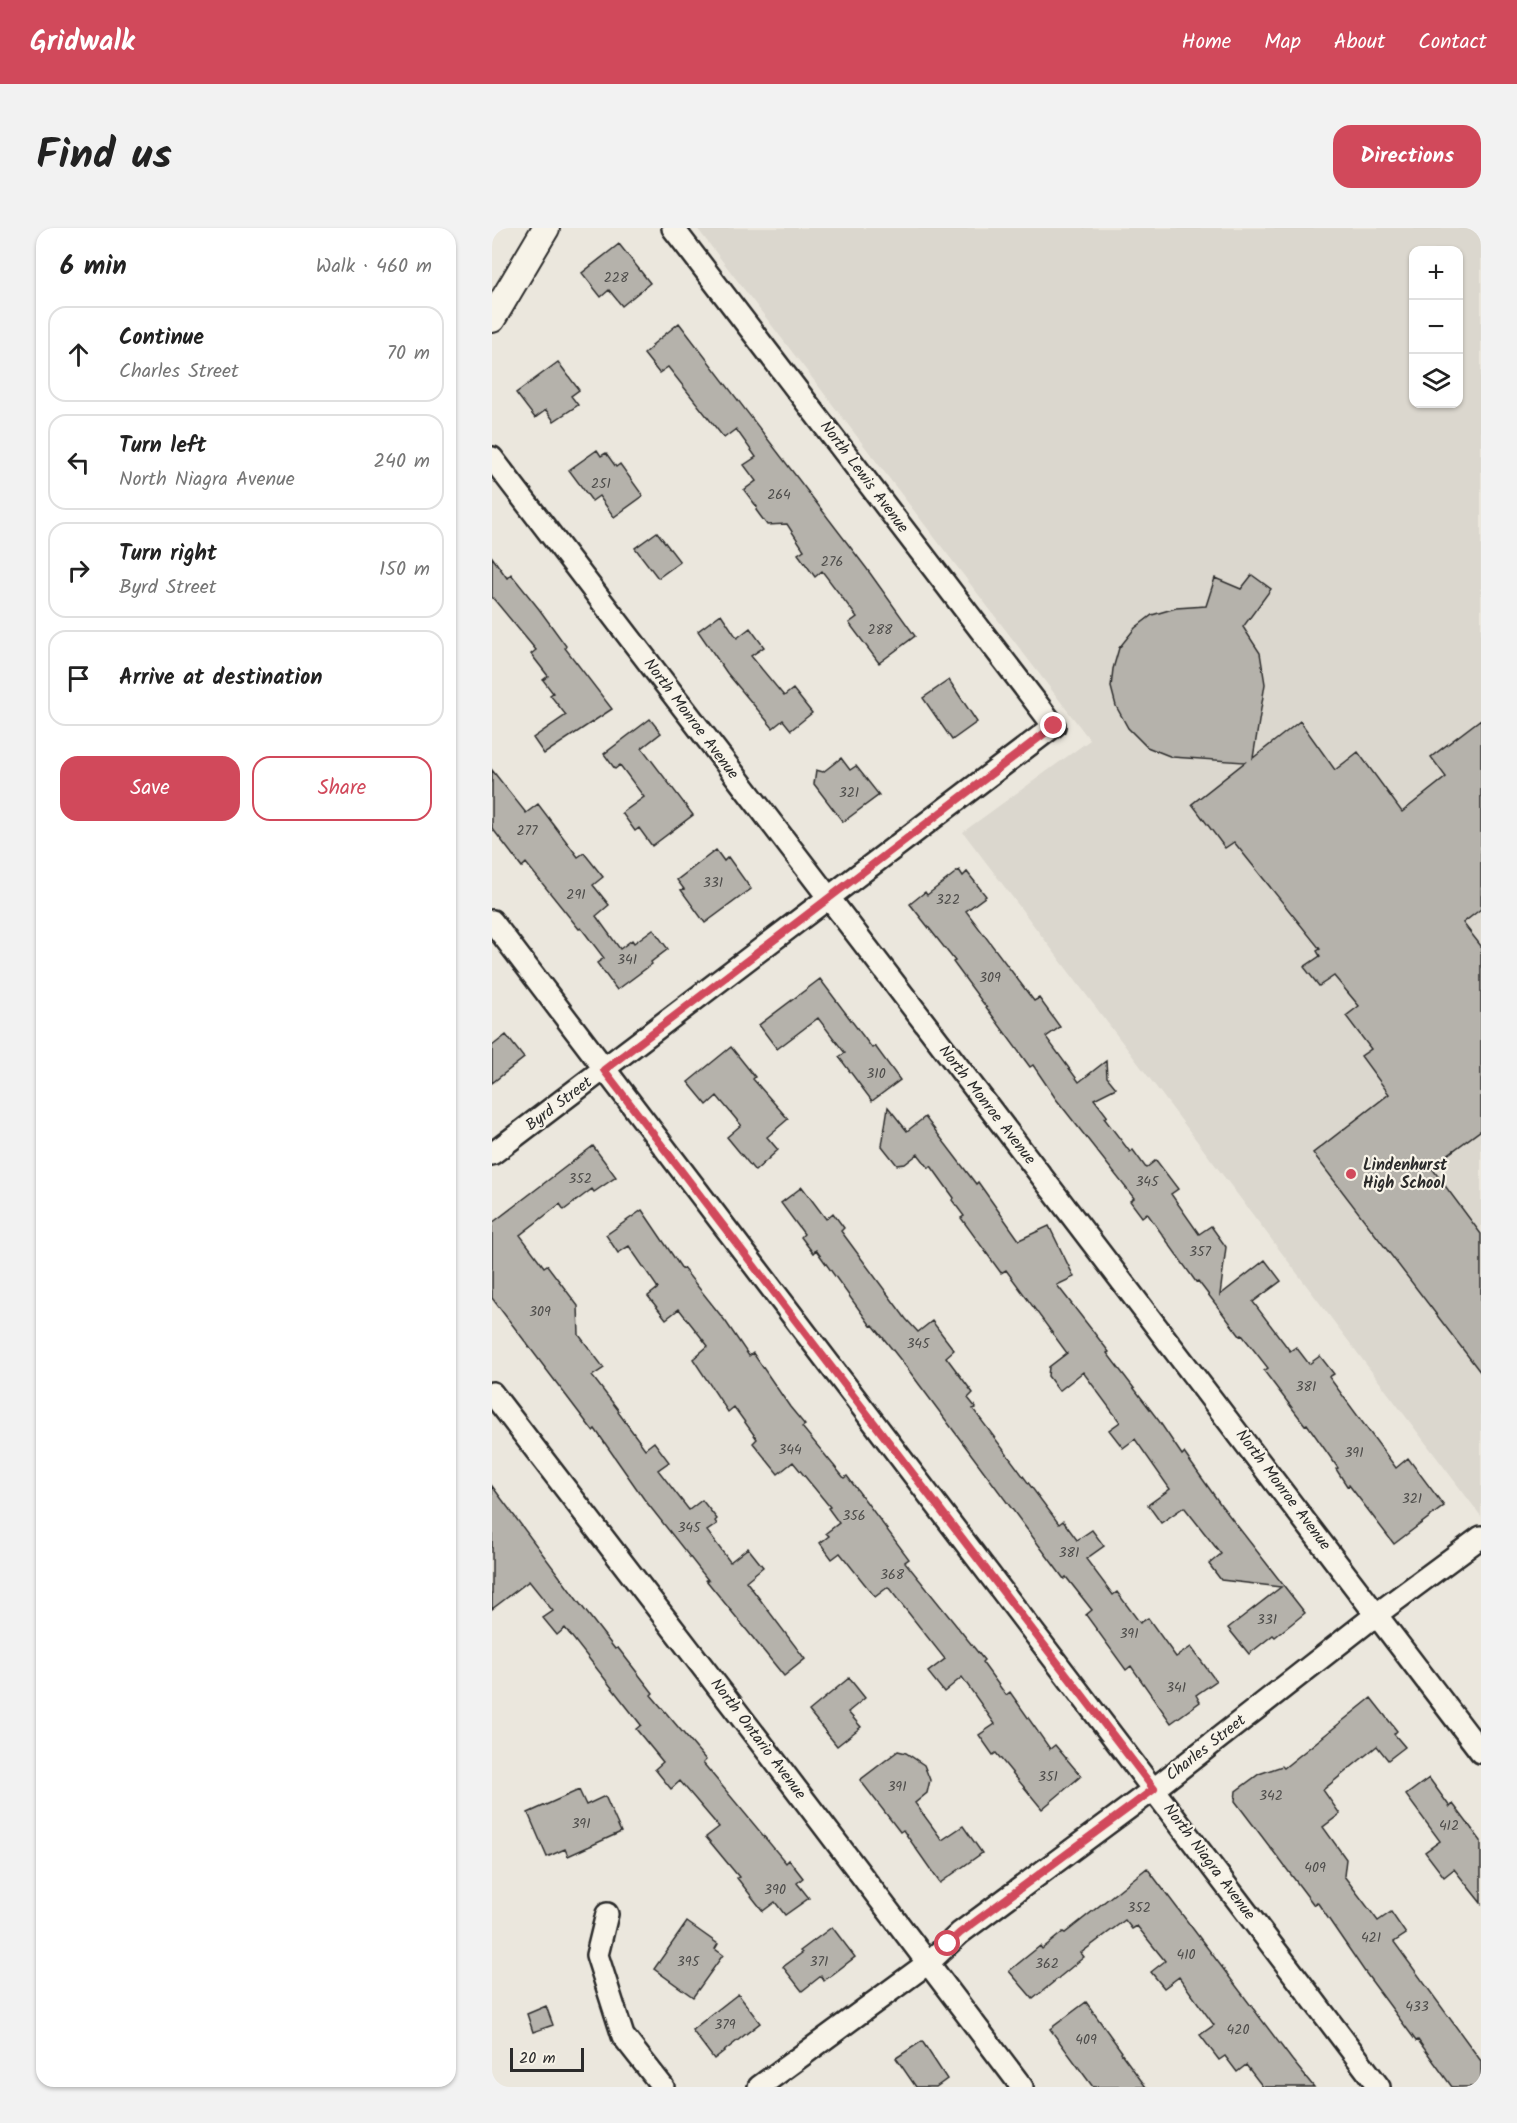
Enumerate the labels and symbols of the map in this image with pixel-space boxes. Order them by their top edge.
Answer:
house number: 228 [604,267,629,289]
street label: North Lewis Avenue [813,415,915,539]
house number: 251 [591,473,611,495]
house number: 264 [767,484,791,506]
house number: 276 [821,551,843,573]
house number: 288 [868,619,893,641]
street label: North Monroe Avenue [637,653,745,785]
route end [1040,712,1066,738]
house number: 321 [839,782,859,804]
house number: 277 [516,820,538,842]
house number: 331 [703,872,723,894]
house number: 291 [566,884,586,906]
house number: 322 [936,889,960,911]
house number: 341 [617,949,637,971]
house number: 309 [979,967,1001,989]
street label: North Monroe Avenue [932,1040,1042,1170]
house number: 310 [866,1063,886,1085]
street label: Byrd Street [520,1070,598,1137]
place label: Lindenhurst High School [1363,1153,1448,1196]
marker: Lindenhurst High School [1344,1167,1358,1181]
house number: 352 [568,1168,592,1190]
house number: 345 [1135,1171,1160,1193]
house number: 357 [1189,1241,1212,1263]
house number: 309 [529,1301,551,1323]
house number: 345 [906,1333,931,1355]
house number: 381 [1296,1376,1316,1398]
street label: North Monroe Avenue [1229,1424,1337,1556]
house number: 344 [778,1439,802,1461]
house number: 391 [1344,1442,1364,1464]
house number: 321 [1402,1488,1422,1510]
house number: 356 [842,1505,866,1527]
house number: 345 [677,1517,702,1539]
house number: 381 [1059,1542,1079,1564]
house number: 368 [880,1564,905,1586]
house number: 331 [1257,1609,1277,1631]
house number: 391 [1119,1623,1139,1645]
street label: North Ontario Avenue [704,1673,812,1805]
house number: 341 [1166,1677,1186,1699]
street label: Charles Street [1161,1708,1252,1787]
house number: 351 [1038,1766,1058,1788]
house number: 391 [887,1776,907,1798]
house number: 342 [1259,1785,1283,1807]
street label: North Niagra Avenue [1157,1798,1261,1926]
house number: 391 [571,1813,591,1835]
house number: 412 [1439,1815,1459,1837]
house number: 409 [1304,1857,1326,1879]
house number: 390 [764,1879,786,1901]
house number: 352 [1127,1897,1151,1919]
house number: 421 [1361,1927,1381,1949]
route start [934,1930,960,1956]
house number: 410 [1176,1944,1196,1966]
house number: 395 [677,1951,701,1973]
house number: 371 [810,1951,828,1973]
house number: 362 [1035,1953,1059,1975]
house number: 433 [1405,1996,1429,2018]
house number: 379 [714,2014,736,2036]
house number: 420 [1227,2019,1249,2041]
house number: 409 [1075,2029,1097,2051]
scale bar [510,2045,584,2072]

